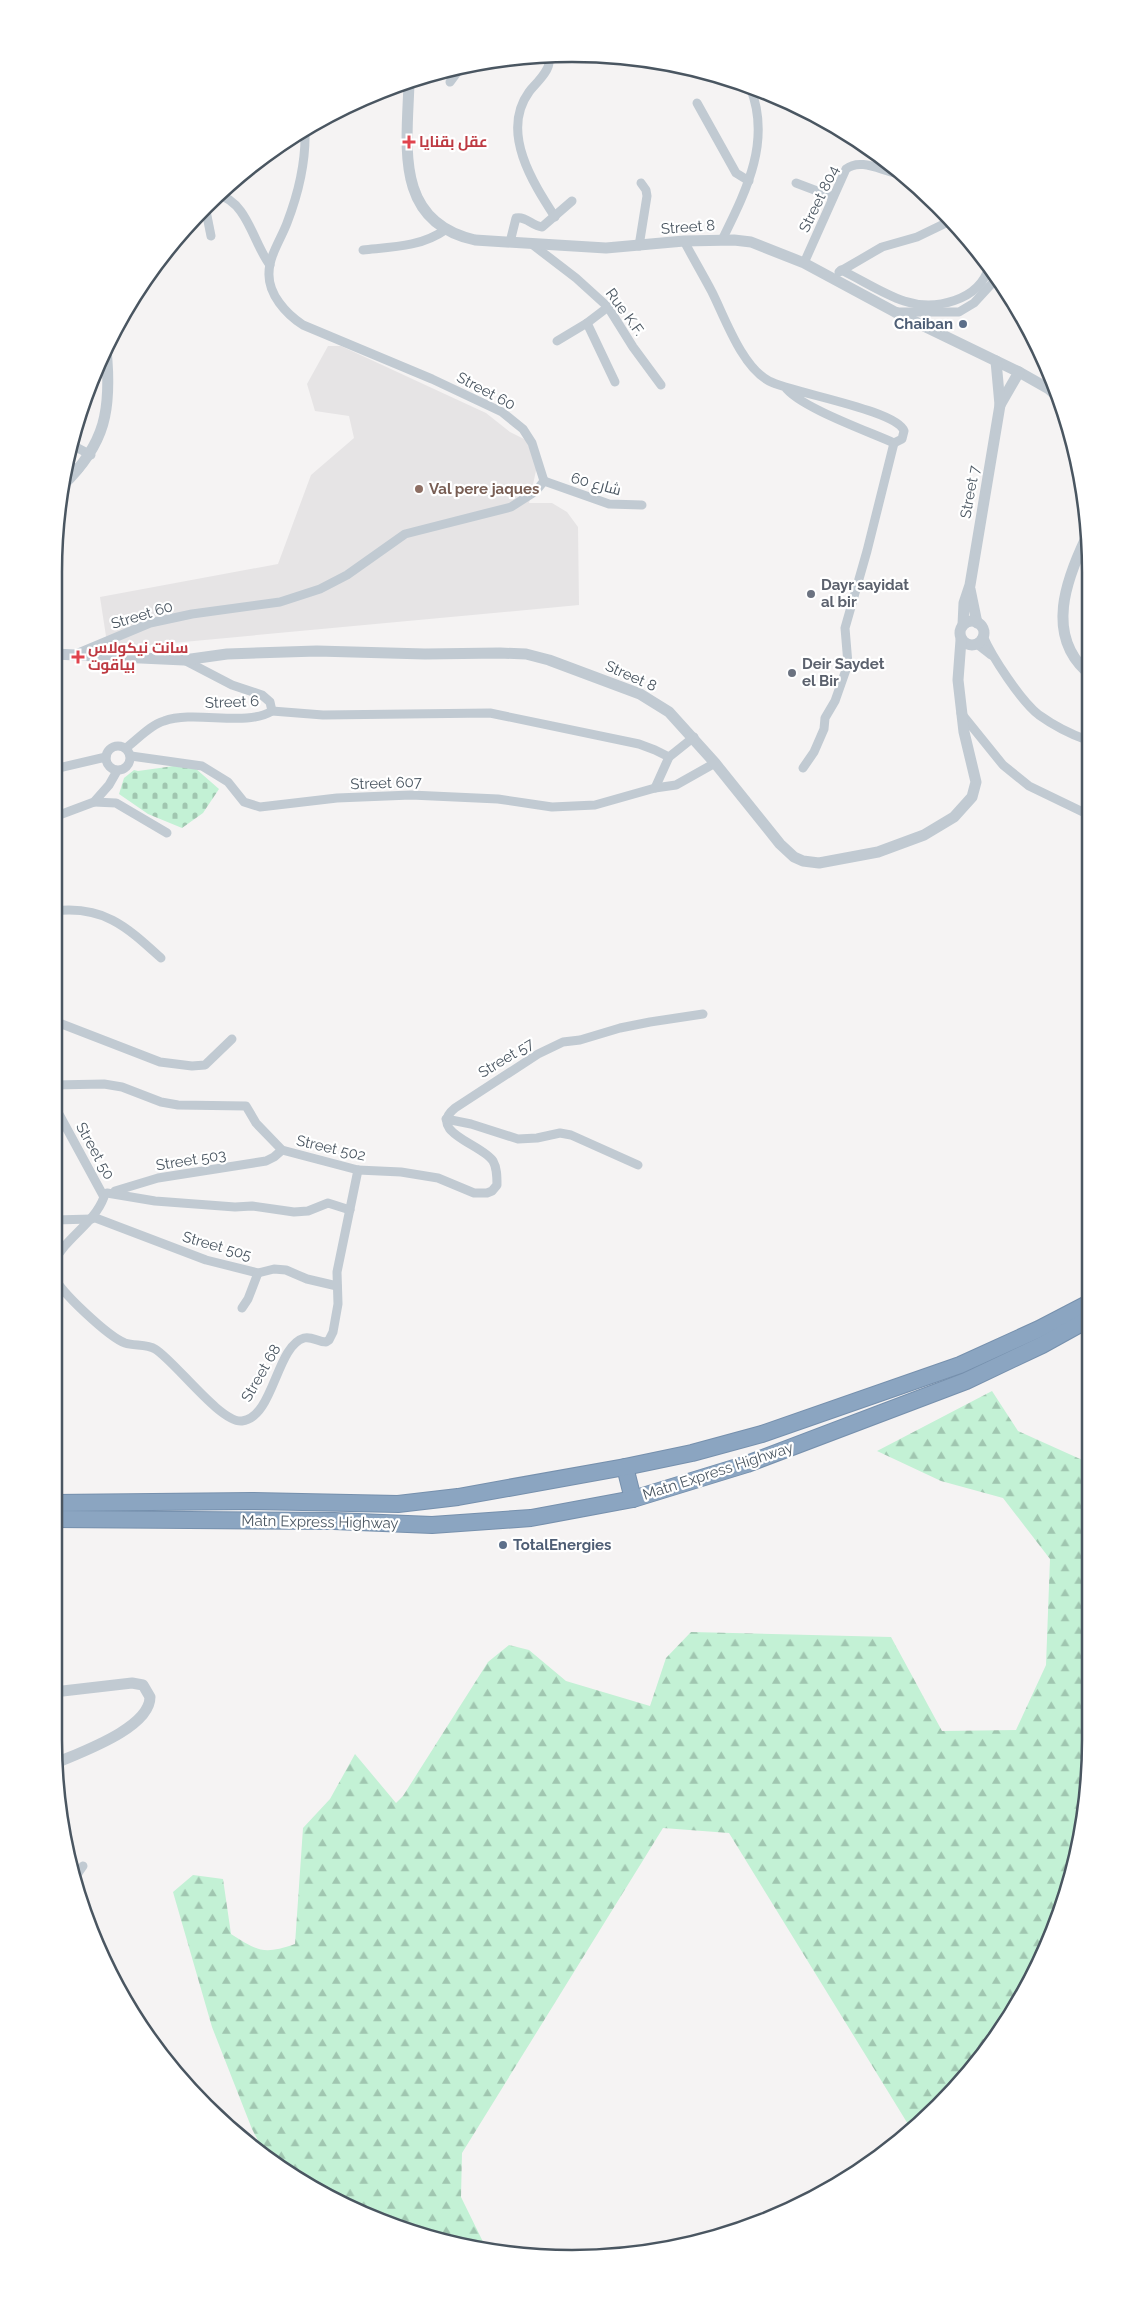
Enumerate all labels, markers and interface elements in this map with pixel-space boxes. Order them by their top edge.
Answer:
place label: عقل بقنايا [419,133,488,151]
marker: عقل بقنايا [403,136,415,148]
street label: Street 804 [795,163,843,235]
street label: Street 8 [660,216,716,238]
street label: Rue K.F. [602,285,648,339]
place label: Chaiban [894,315,953,333]
marker: Chaiban [957,318,969,330]
street label: Street 60 [454,368,518,414]
street label: Street 7 [956,464,984,520]
street label: شارع 60 [568,469,623,501]
place label: Val pere jaques [429,480,539,498]
marker: Val pere jaques [413,483,425,495]
place label: Dayr sayidat al bir [821,576,909,611]
marker: Dayr sayidat al bir [805,588,817,600]
street label: Street 60 [109,597,175,633]
place label: سانت نيكولاس بياقوت [88,639,189,674]
marker: سانت نيكولاس بياقوت [72,651,84,663]
place label: Deir Saydet el Bir [802,655,885,690]
street label: Street 8 [603,657,660,695]
marker: Deir Saydet el Bir [786,667,798,679]
street label: Street 6 [204,692,260,712]
street label: Street 607 [350,773,422,793]
street label: Street 57 [475,1034,537,1082]
street label: Street 50 [72,1119,118,1183]
street label: Street 502 [295,1131,368,1165]
street label: Street 503 [155,1146,227,1174]
street label: Street 505 [180,1228,254,1264]
street label: Street 68 [237,1341,285,1405]
street label: Matn Express Highway [640,1438,796,1504]
street label: Matn Express Highway [241,1512,399,1532]
place label: TotalEnergies [513,1536,611,1554]
marker: TotalEnergies [497,1539,509,1551]

